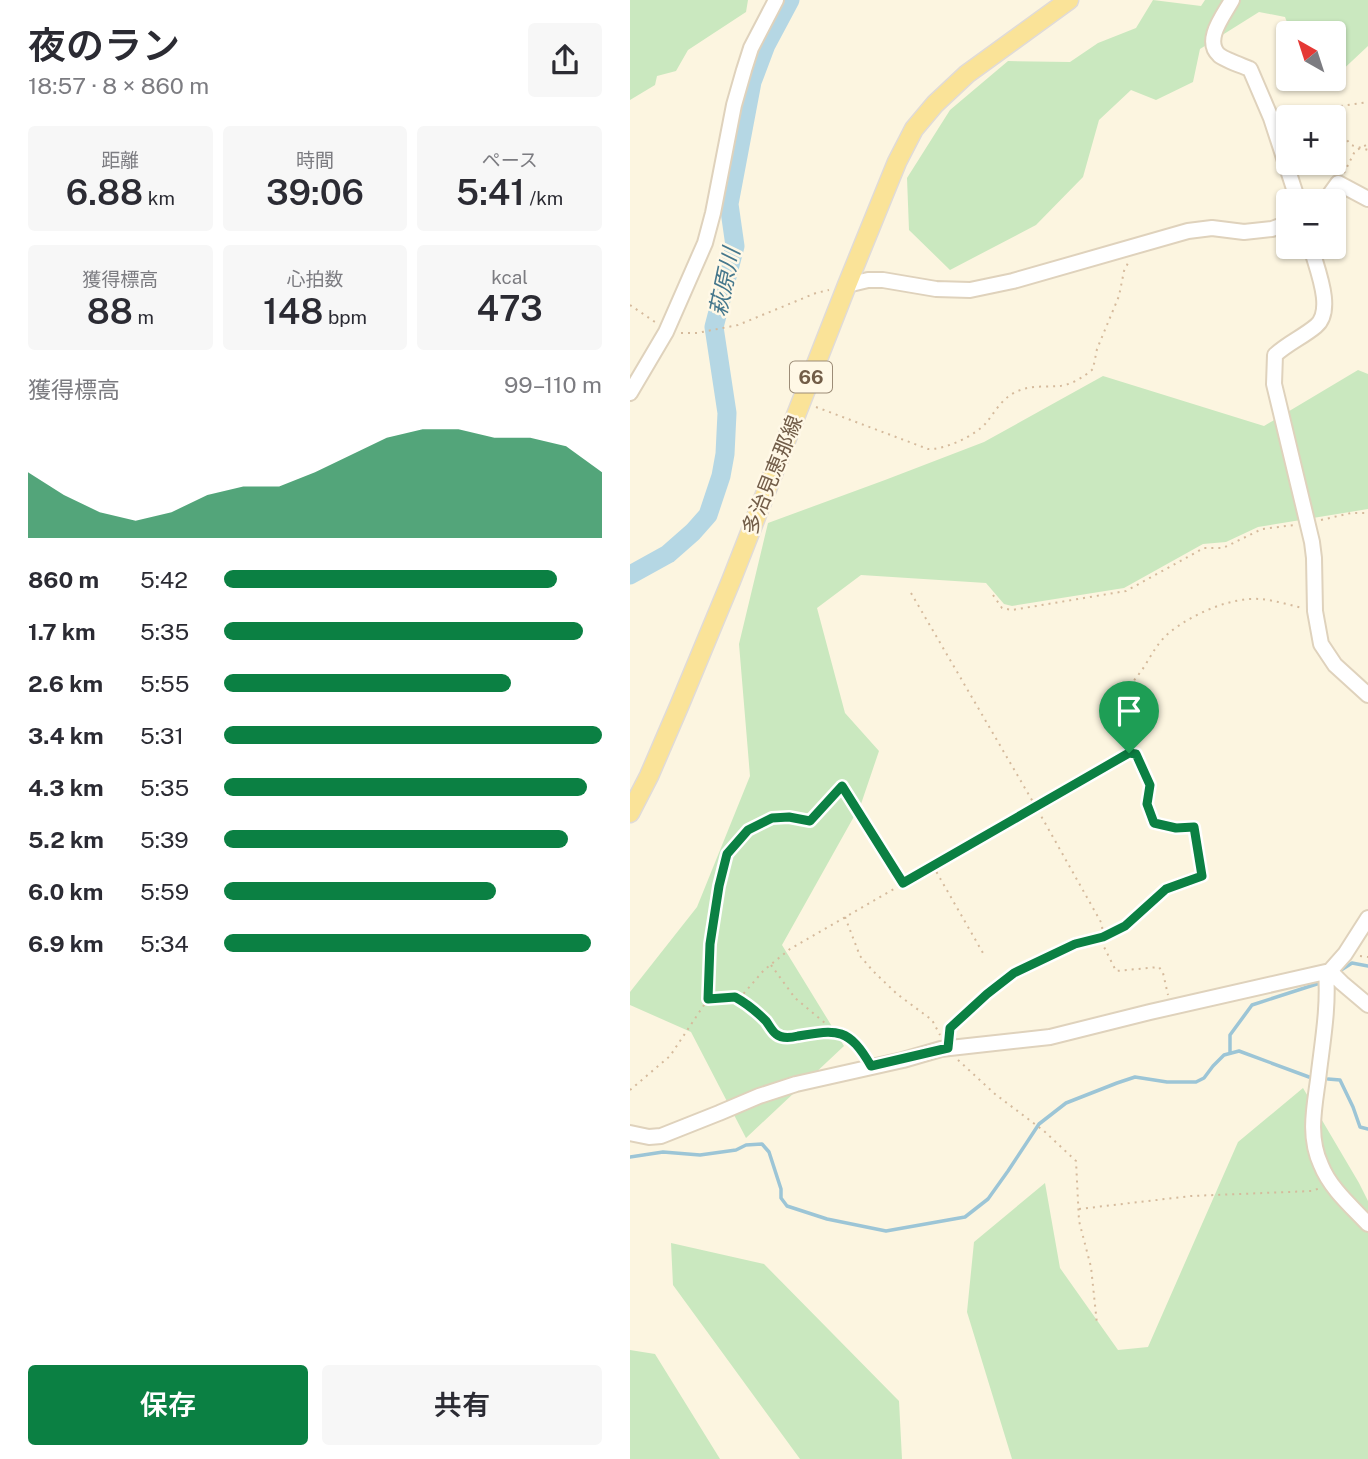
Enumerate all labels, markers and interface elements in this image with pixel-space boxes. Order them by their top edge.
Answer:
north arrow [1276,21,1346,91]
map controls [1276,21,1346,259]
text: 夜のラン [28,23,180,68]
button: share [528,23,602,97]
text: 18:57 · 8 × 860 m [28,72,209,99]
button: + [1276,105,1346,175]
text: 距離 [101,149,139,171]
text: 時間 [296,149,334,171]
text: ペース [482,149,538,171]
text: 6.88 [66,172,143,213]
text: 39:06 [266,172,364,213]
text: 5:41 [456,172,525,213]
text: km [143,187,175,209]
text: /km [525,187,563,209]
button: − [1276,189,1346,259]
water label: 萩原川 [704,243,745,319]
text: kcal [491,266,528,288]
text: 獲得標高 [82,268,158,290]
text: 心拍数 [286,268,344,290]
text: 473 [477,288,543,329]
text: 88 [87,291,133,332]
text: 148 [263,291,323,332]
text: m [133,306,154,328]
text: bpm [323,306,367,328]
road number: 66 [790,362,832,392]
text: 99–110 m [504,371,602,398]
text: 獲得標高 [28,376,120,403]
street label: 多治見恵那線 [737,412,807,538]
text: 860 m [28,566,99,593]
text: 5:42 [140,566,188,593]
text: 1.7 km [28,618,96,645]
text: 5:35 [140,618,189,645]
text: 2.6 km [28,670,103,697]
text: 5:55 [140,670,189,697]
pin [1099,681,1159,753]
icon: arrive [1110,692,1148,730]
text: 3.4 km [28,722,104,749]
text: 5:31 [140,722,184,749]
text: 4.3 km [28,774,104,801]
text: 5:35 [140,774,189,801]
text: 5.2 km [28,826,104,853]
text: 5:39 [140,826,189,853]
text: 6.0 km [28,878,103,905]
text: 5:59 [140,878,189,905]
text: 6.9 km [28,930,104,957]
text: 5:34 [140,930,189,957]
button: 保存 [28,1365,308,1445]
button: 共有 [322,1365,602,1445]

